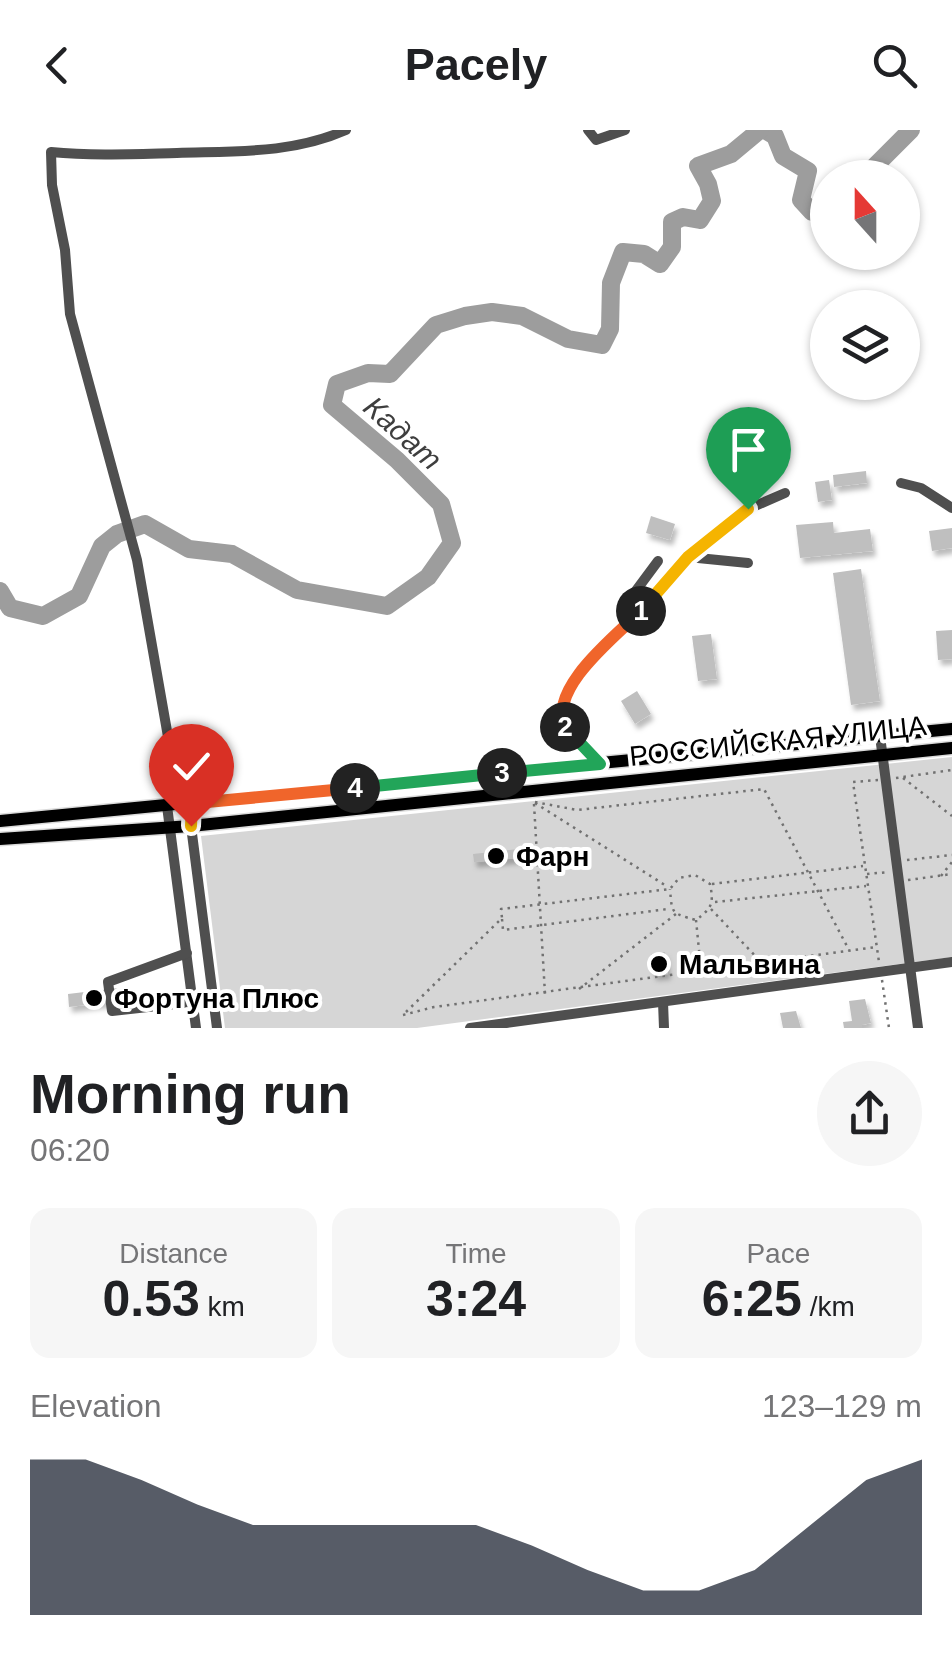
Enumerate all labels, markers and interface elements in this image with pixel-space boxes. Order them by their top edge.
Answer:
icon: back [30,38,85,93]
icon: search [867,38,922,93]
text: Pacely [405,39,547,90]
north arrow [810,160,920,270]
map controls [810,160,920,400]
button: layers [810,290,920,400]
water label: Кадат [358,390,448,476]
pin [706,407,791,510]
icon: arrive [721,422,776,477]
pin: 1 [616,586,666,636]
text: 1 [633,595,649,626]
pin: 2 [540,702,590,752]
street label: РОССИЙСКАЯ УЛИЦА [628,710,928,772]
text: 2 [557,711,573,742]
pin [149,724,234,827]
icon: check [164,739,219,794]
pin: 3 [477,748,527,798]
text: 3 [494,757,510,788]
pin: 4 [330,763,380,813]
text: 4 [347,772,363,803]
place label: Фарн [516,841,590,872]
marker: Фарн [485,845,507,867]
place label: Мальвина [679,949,821,980]
marker: Мальвина [648,953,670,975]
place label: Фортуна Плюс [114,983,319,1014]
marker: Фортуна Плюс [83,987,105,1009]
button: share [817,1061,922,1166]
text: Morning run [30,1063,351,1125]
text: 06:20 [30,1132,110,1168]
text: Distance [119,1238,228,1269]
text: Time [445,1238,507,1269]
text: Pace [746,1238,810,1269]
text: 0.53 [102,1271,200,1327]
text: 3:24 [426,1271,526,1327]
text: 6:25 [702,1271,802,1327]
text: km [200,1291,245,1322]
text: /km [802,1291,855,1322]
text: Elevation [30,1388,162,1424]
text: 123–129 m [762,1388,922,1424]

